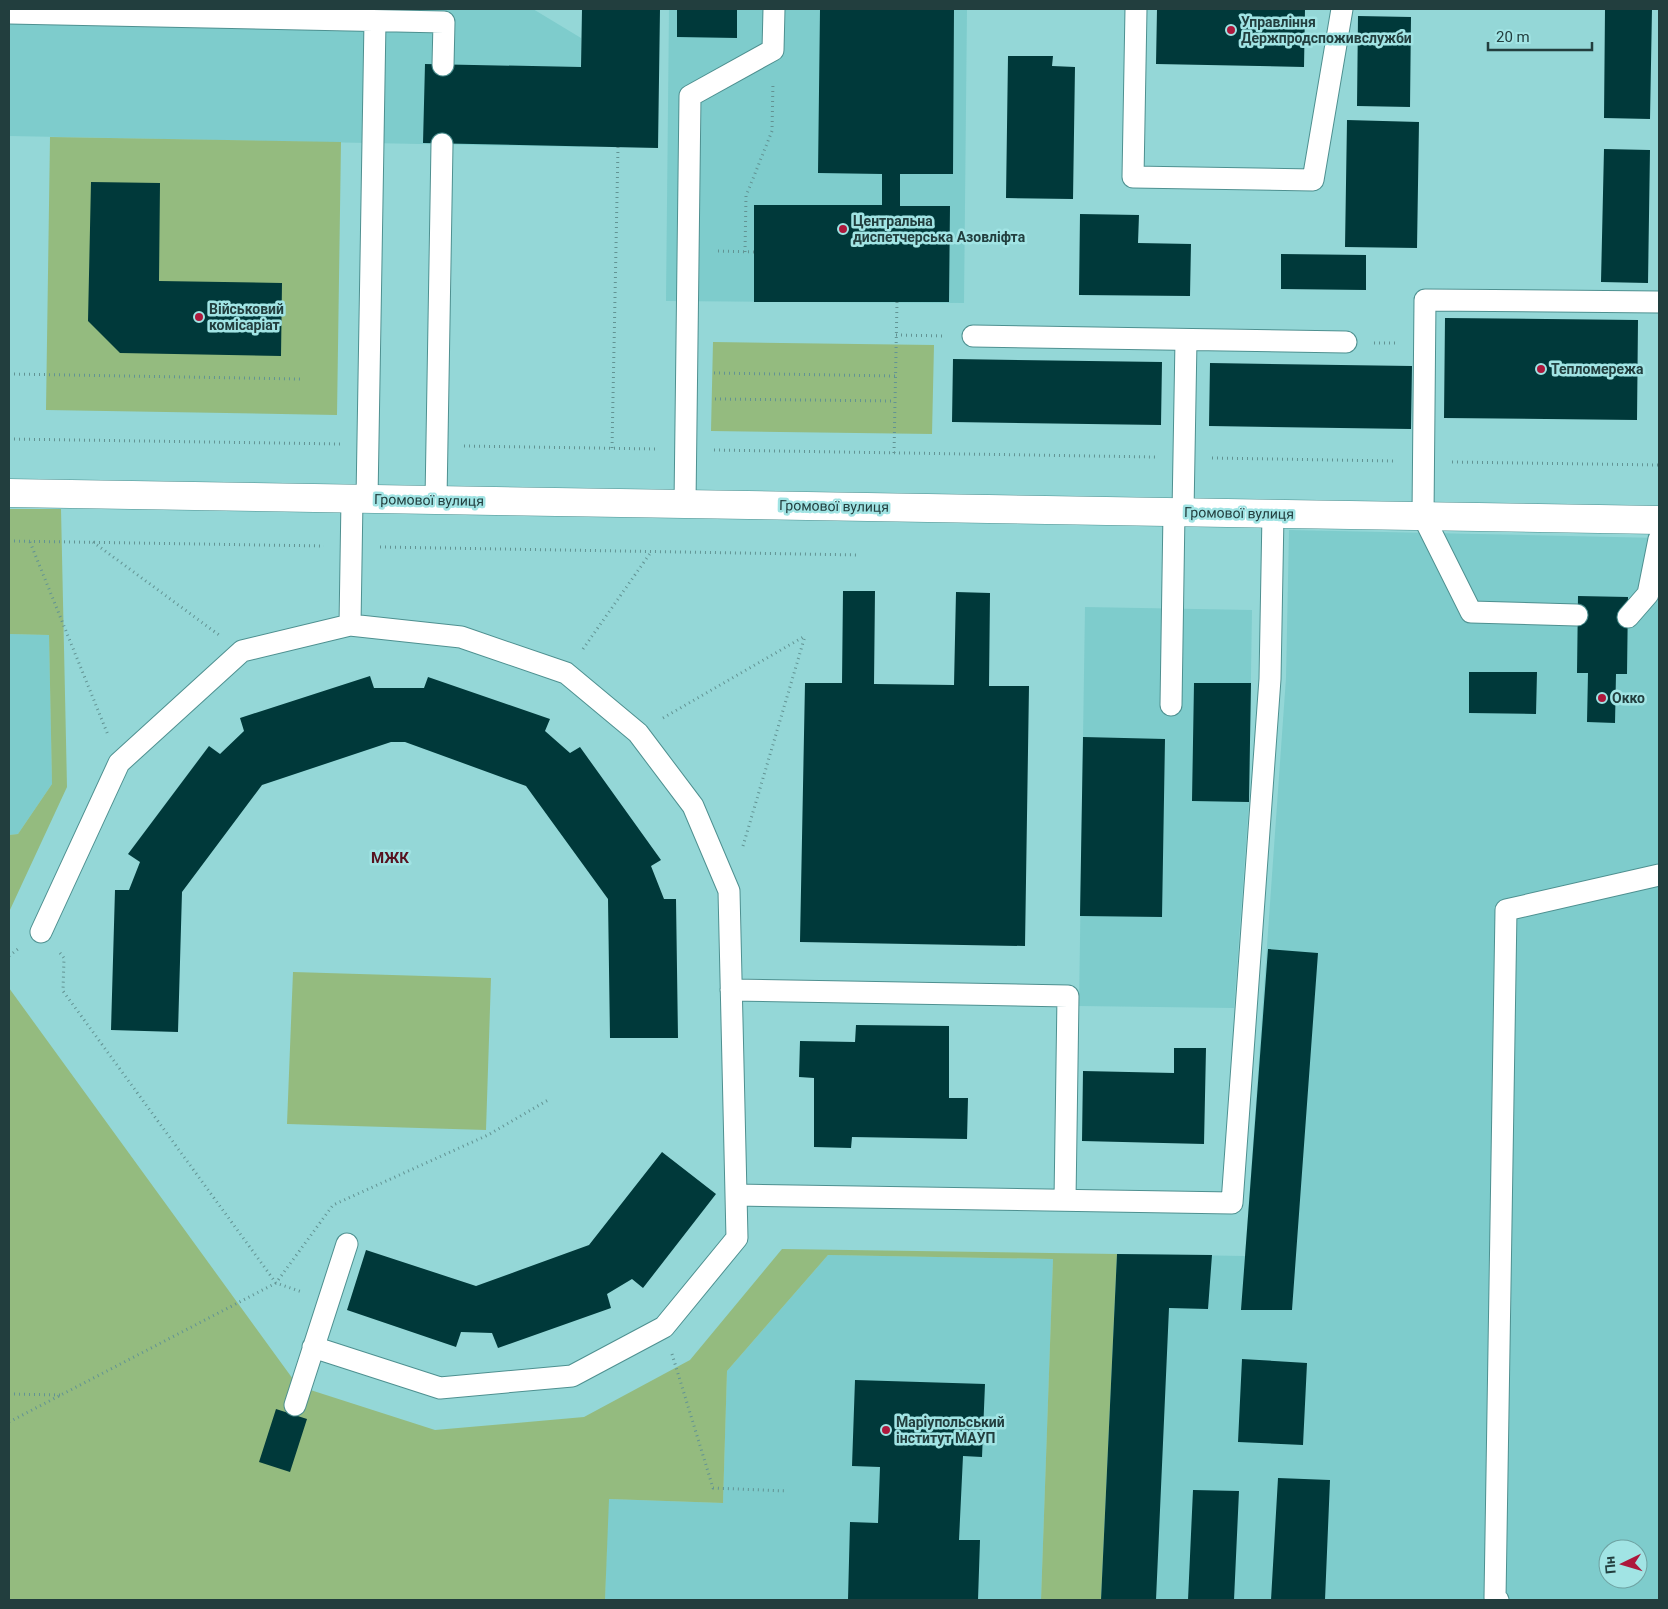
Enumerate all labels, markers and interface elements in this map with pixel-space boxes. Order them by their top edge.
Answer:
place label: Управління Держпродспоживслужби [1241,14,1412,46]
scale bar [1488,20,1592,52]
marker: Управління Держпродспоживслужби [1225,24,1237,36]
text: 20 m [1496,28,1530,46]
place label: Центральна диспетчерська Азовліфта [853,213,1026,245]
marker: Центральна диспетчерська Азовліфта [837,223,849,235]
place label: Військовий комісаріат [209,301,284,333]
marker: Військовий комісаріат [193,311,205,323]
place label: Тепломережа [1551,361,1644,377]
marker: Тепломережа [1535,363,1547,375]
street label: Громової вулиця [374,491,484,509]
street label: Громової вулиця [779,497,889,515]
street label: Громової вулиця [1184,504,1294,522]
place label: Окко [1612,690,1645,706]
marker: Окко [1596,692,1608,704]
district label: МЖК [371,849,409,867]
place label: Маріупольський інститут МАУП [896,1414,1005,1446]
marker: Маріупольський інститут МАУП [880,1424,892,1436]
north arrow [1598,1539,1648,1589]
text: Пн [1601,1555,1619,1575]

